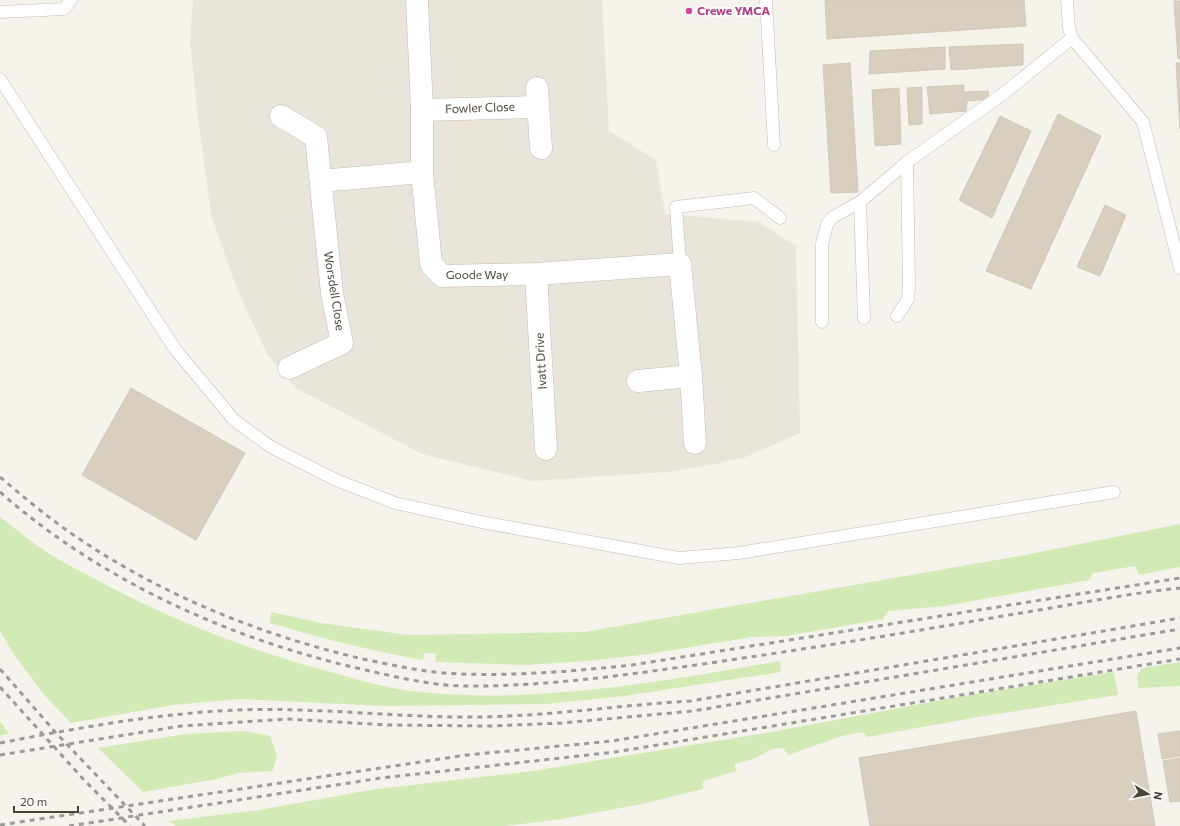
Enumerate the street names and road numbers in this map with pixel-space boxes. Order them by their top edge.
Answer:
street label: Fowler Close [445,99,515,115]
street label: Worsdell Close [322,250,348,332]
street label: Goode Way [446,267,508,281]
street label: Ivatt Drive [532,332,548,390]

